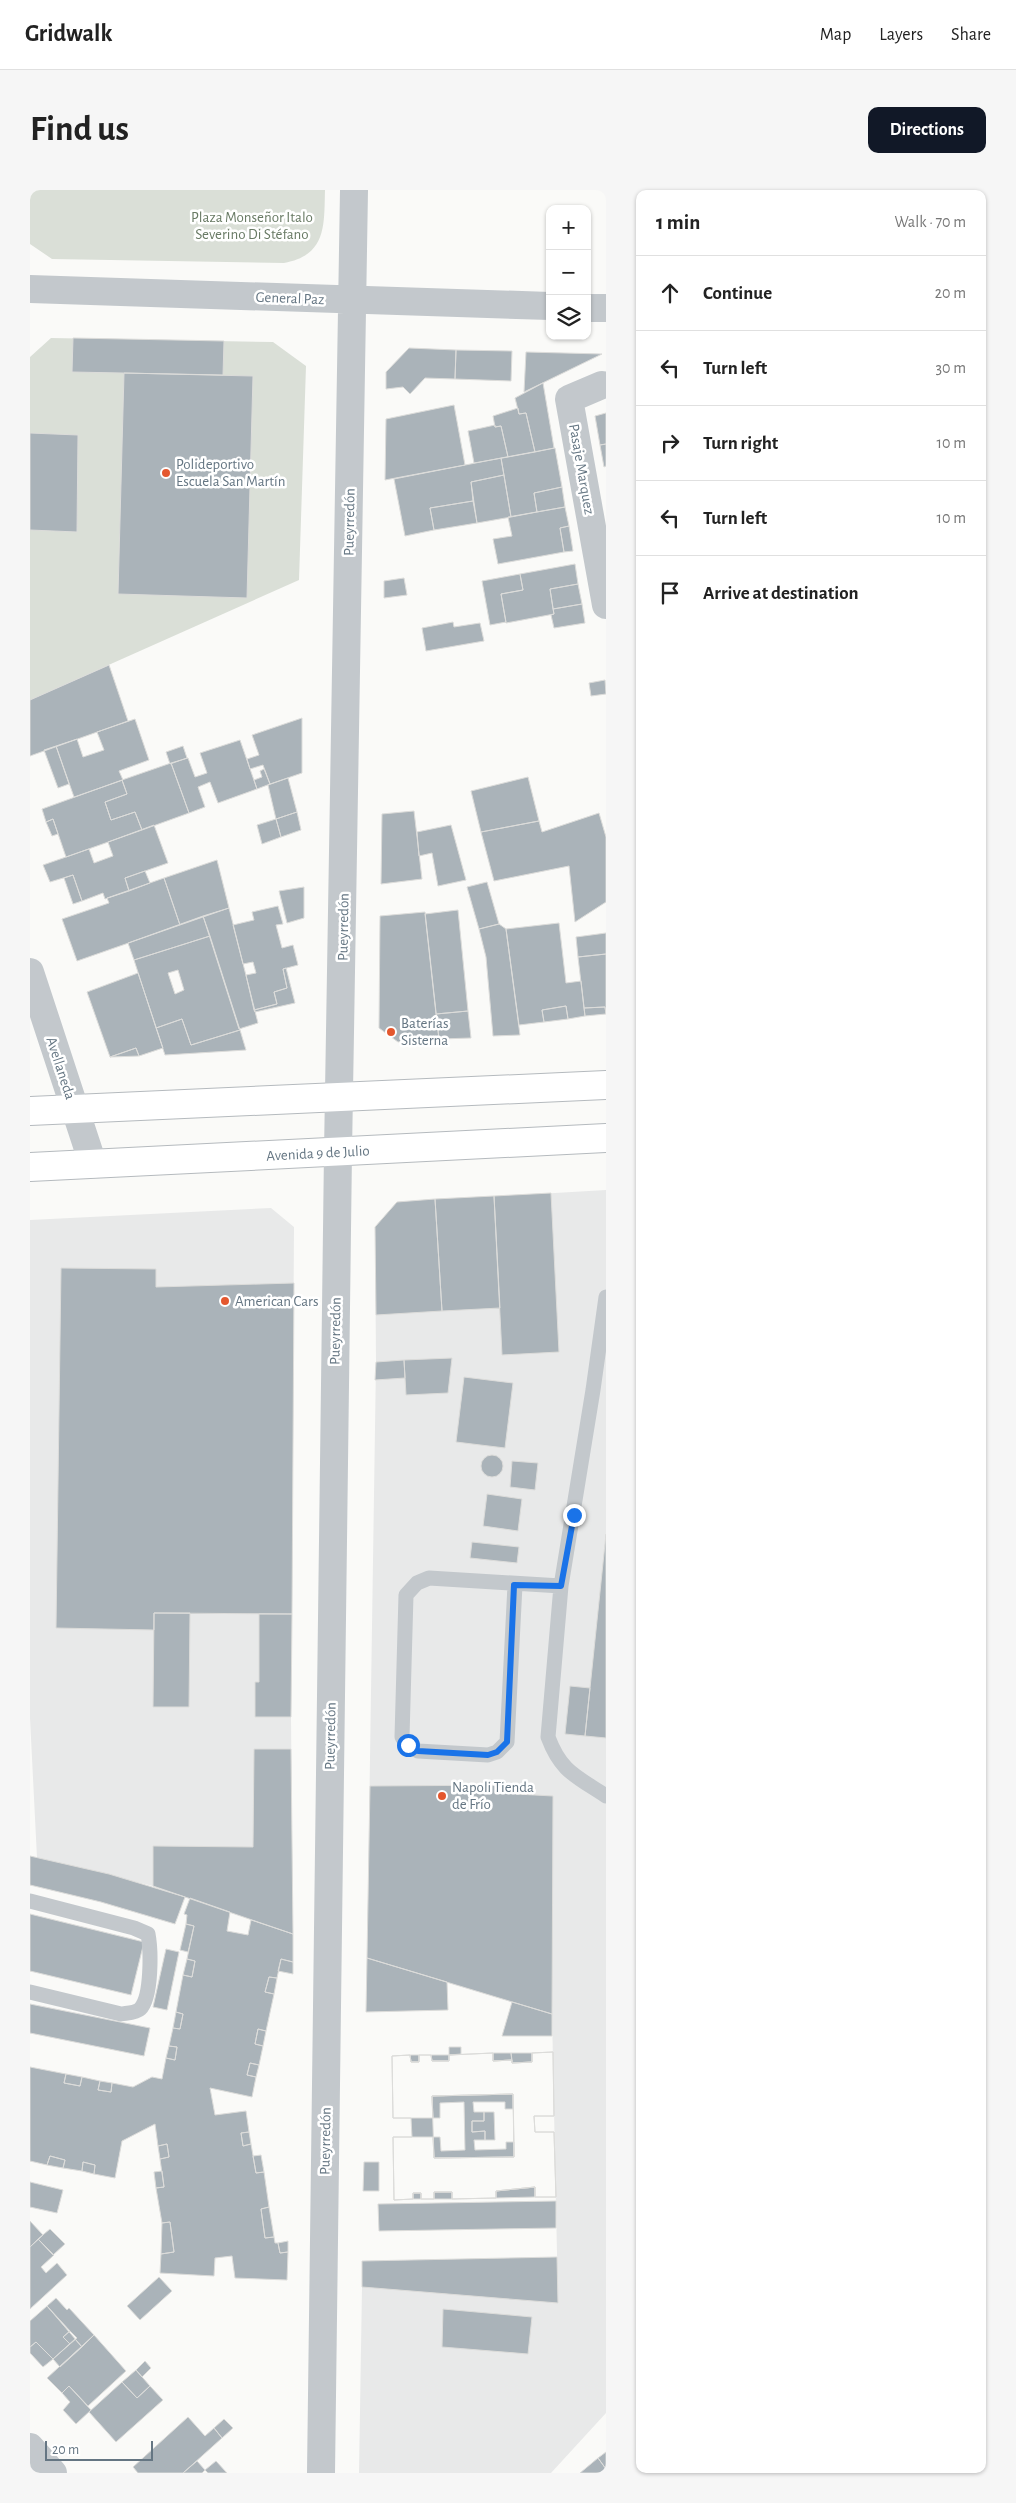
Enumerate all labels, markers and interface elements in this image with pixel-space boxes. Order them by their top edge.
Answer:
text: Gridwalk [25,22,112,46]
text: Map [820,26,851,44]
text: Layers [879,26,923,44]
text: Share [951,26,991,44]
button: Directions [868,107,986,153]
text: Find us [30,112,129,147]
map controls [546,205,591,340]
button: + [546,205,591,250]
park label: Plaza Monseñor Italo Severino Di Stéfano [191,210,313,242]
text: 1 min [656,212,700,233]
text: Walk · 70 m [894,214,966,230]
button: − [546,250,591,295]
icon: ahead [656,279,684,307]
text: Continue [703,284,772,303]
text: 20 m [935,285,966,301]
street label: General Paz [255,290,325,307]
button: layers [546,295,591,340]
icon: left [656,354,684,382]
text: Turn left [703,359,767,378]
text: 30 m [936,360,966,376]
street label: Pasaje Marquez [566,423,597,516]
icon: right [656,429,684,457]
text: Turn right [703,434,778,453]
text: 10 m [937,435,966,451]
place label: Polideportivo Escuela San Martín [176,457,285,489]
marker: Polideportivo Escuela San Martín [160,467,172,479]
street label: Pueyrredón [341,488,358,556]
icon: left [656,504,684,532]
text: Turn left [703,509,767,528]
text: 10 m [937,510,966,526]
icon: arrive [656,579,684,607]
text: Arrive at destination [703,584,859,603]
street label: Pueyrredón [335,893,352,961]
place label: Baterías Sisterna [401,1016,448,1048]
marker: Baterías Sisterna [385,1026,397,1038]
street label: Avellaneda [43,1035,78,1101]
street label: Avenida 9 de Julio [266,1143,370,1164]
place label: American Cars [235,1294,319,1309]
marker: American Cars [219,1295,231,1307]
street label: Pueyrredón [327,1297,344,1365]
route end [563,1504,586,1527]
street label: Pueyrredón [322,1702,339,1770]
route start [397,1734,420,1757]
place label: Napoli Tienda de Frío [452,1780,534,1812]
marker: Napoli Tienda de Frío [436,1790,448,1802]
street label: Pueyrredón [317,2107,334,2175]
scale bar [45,2438,152,2461]
text: 20 m [52,2443,79,2457]

